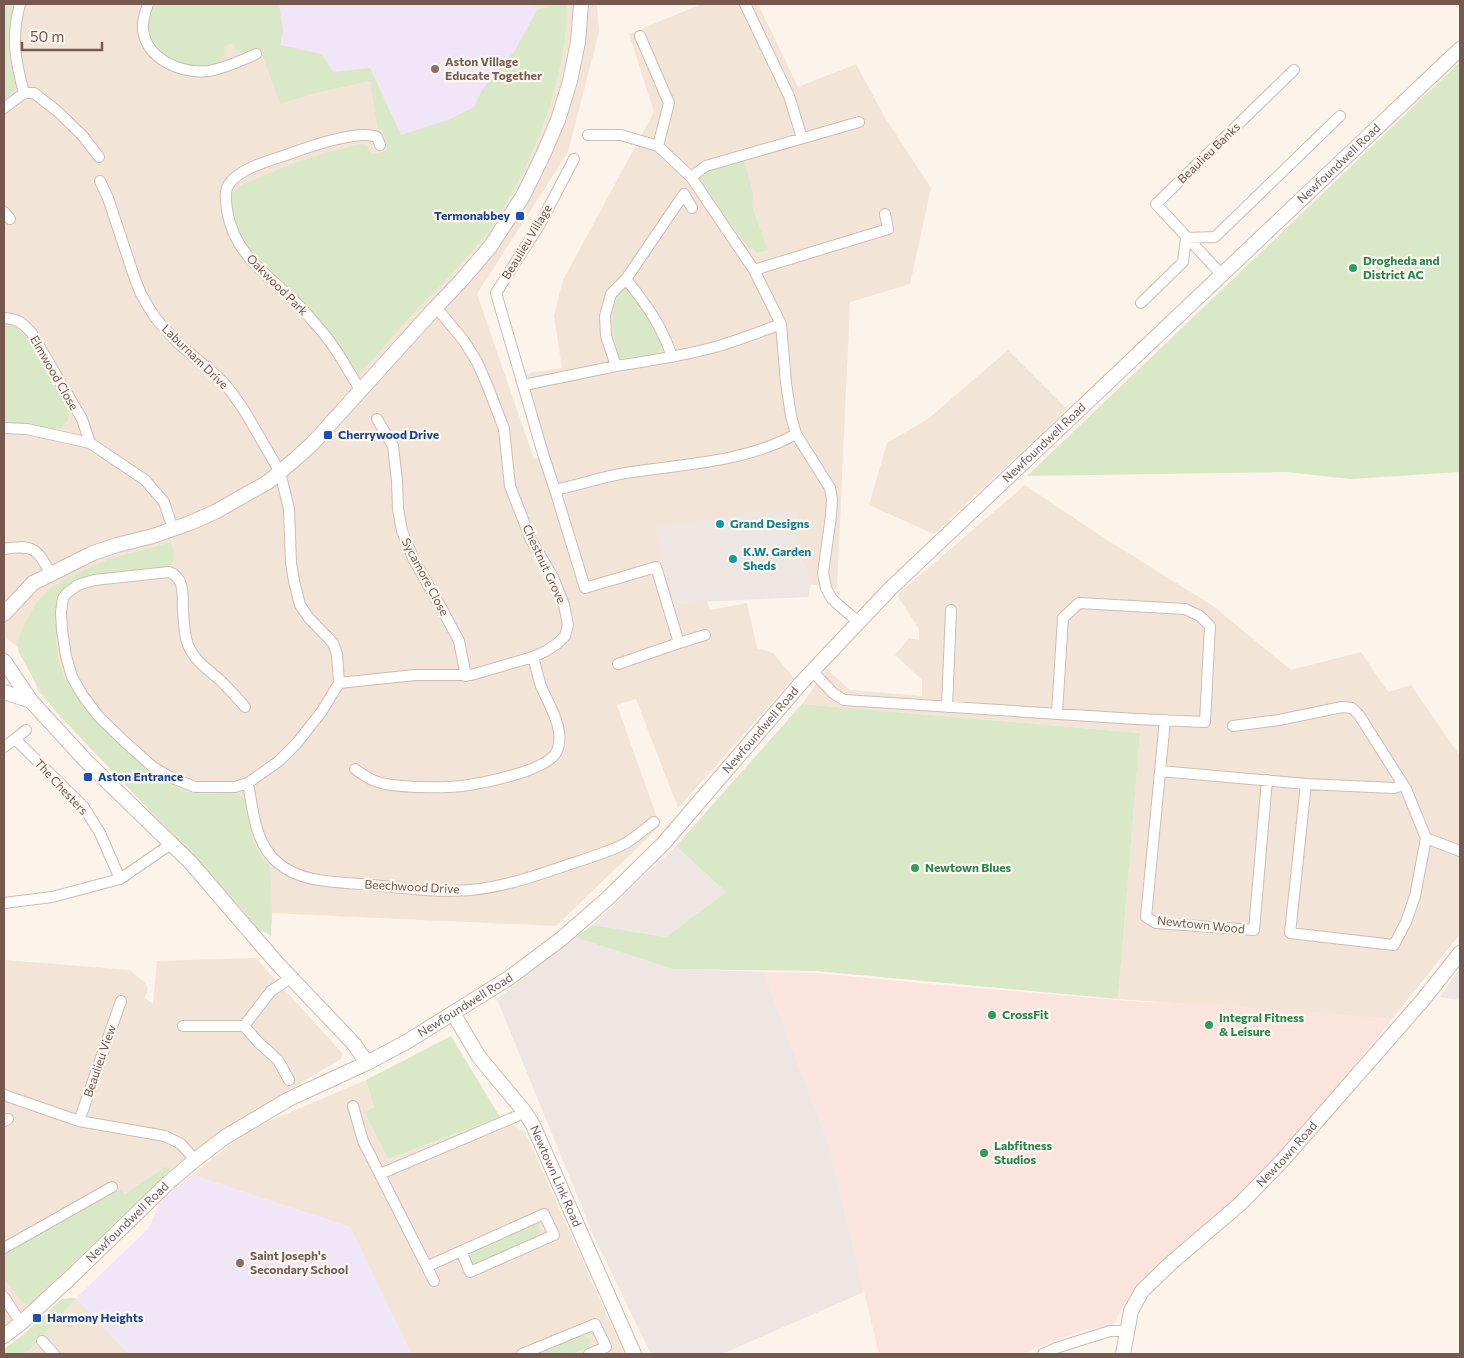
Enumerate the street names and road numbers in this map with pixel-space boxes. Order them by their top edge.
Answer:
street label: Beaulieu Banks [1174,119,1242,186]
street label: Newfoundwell Road [1294,120,1383,206]
street label: Beaulieu Village [498,201,554,281]
street label: Oakwood Park [244,251,312,318]
street label: Laburnam Drive [160,321,232,391]
street label: Elmwood Close [28,333,82,412]
street label: Newfoundwell Road [999,399,1088,485]
street label: Chestnut Grove [521,522,569,605]
street label: Sycamore Close [400,535,452,618]
street label: Newfoundwell Road [719,683,801,776]
street label: The Chesters [32,755,91,817]
street label: Beechwood Drive [364,877,460,895]
street label: Newtown Wood [1157,912,1246,936]
street label: Newfoundwell Road [415,970,515,1039]
street label: Beaulieu View [80,1022,118,1099]
street label: Newtown Road [1253,1118,1319,1189]
street label: Newtown Link Road [528,1123,585,1229]
street label: Newfoundwell Road [83,1178,171,1265]

